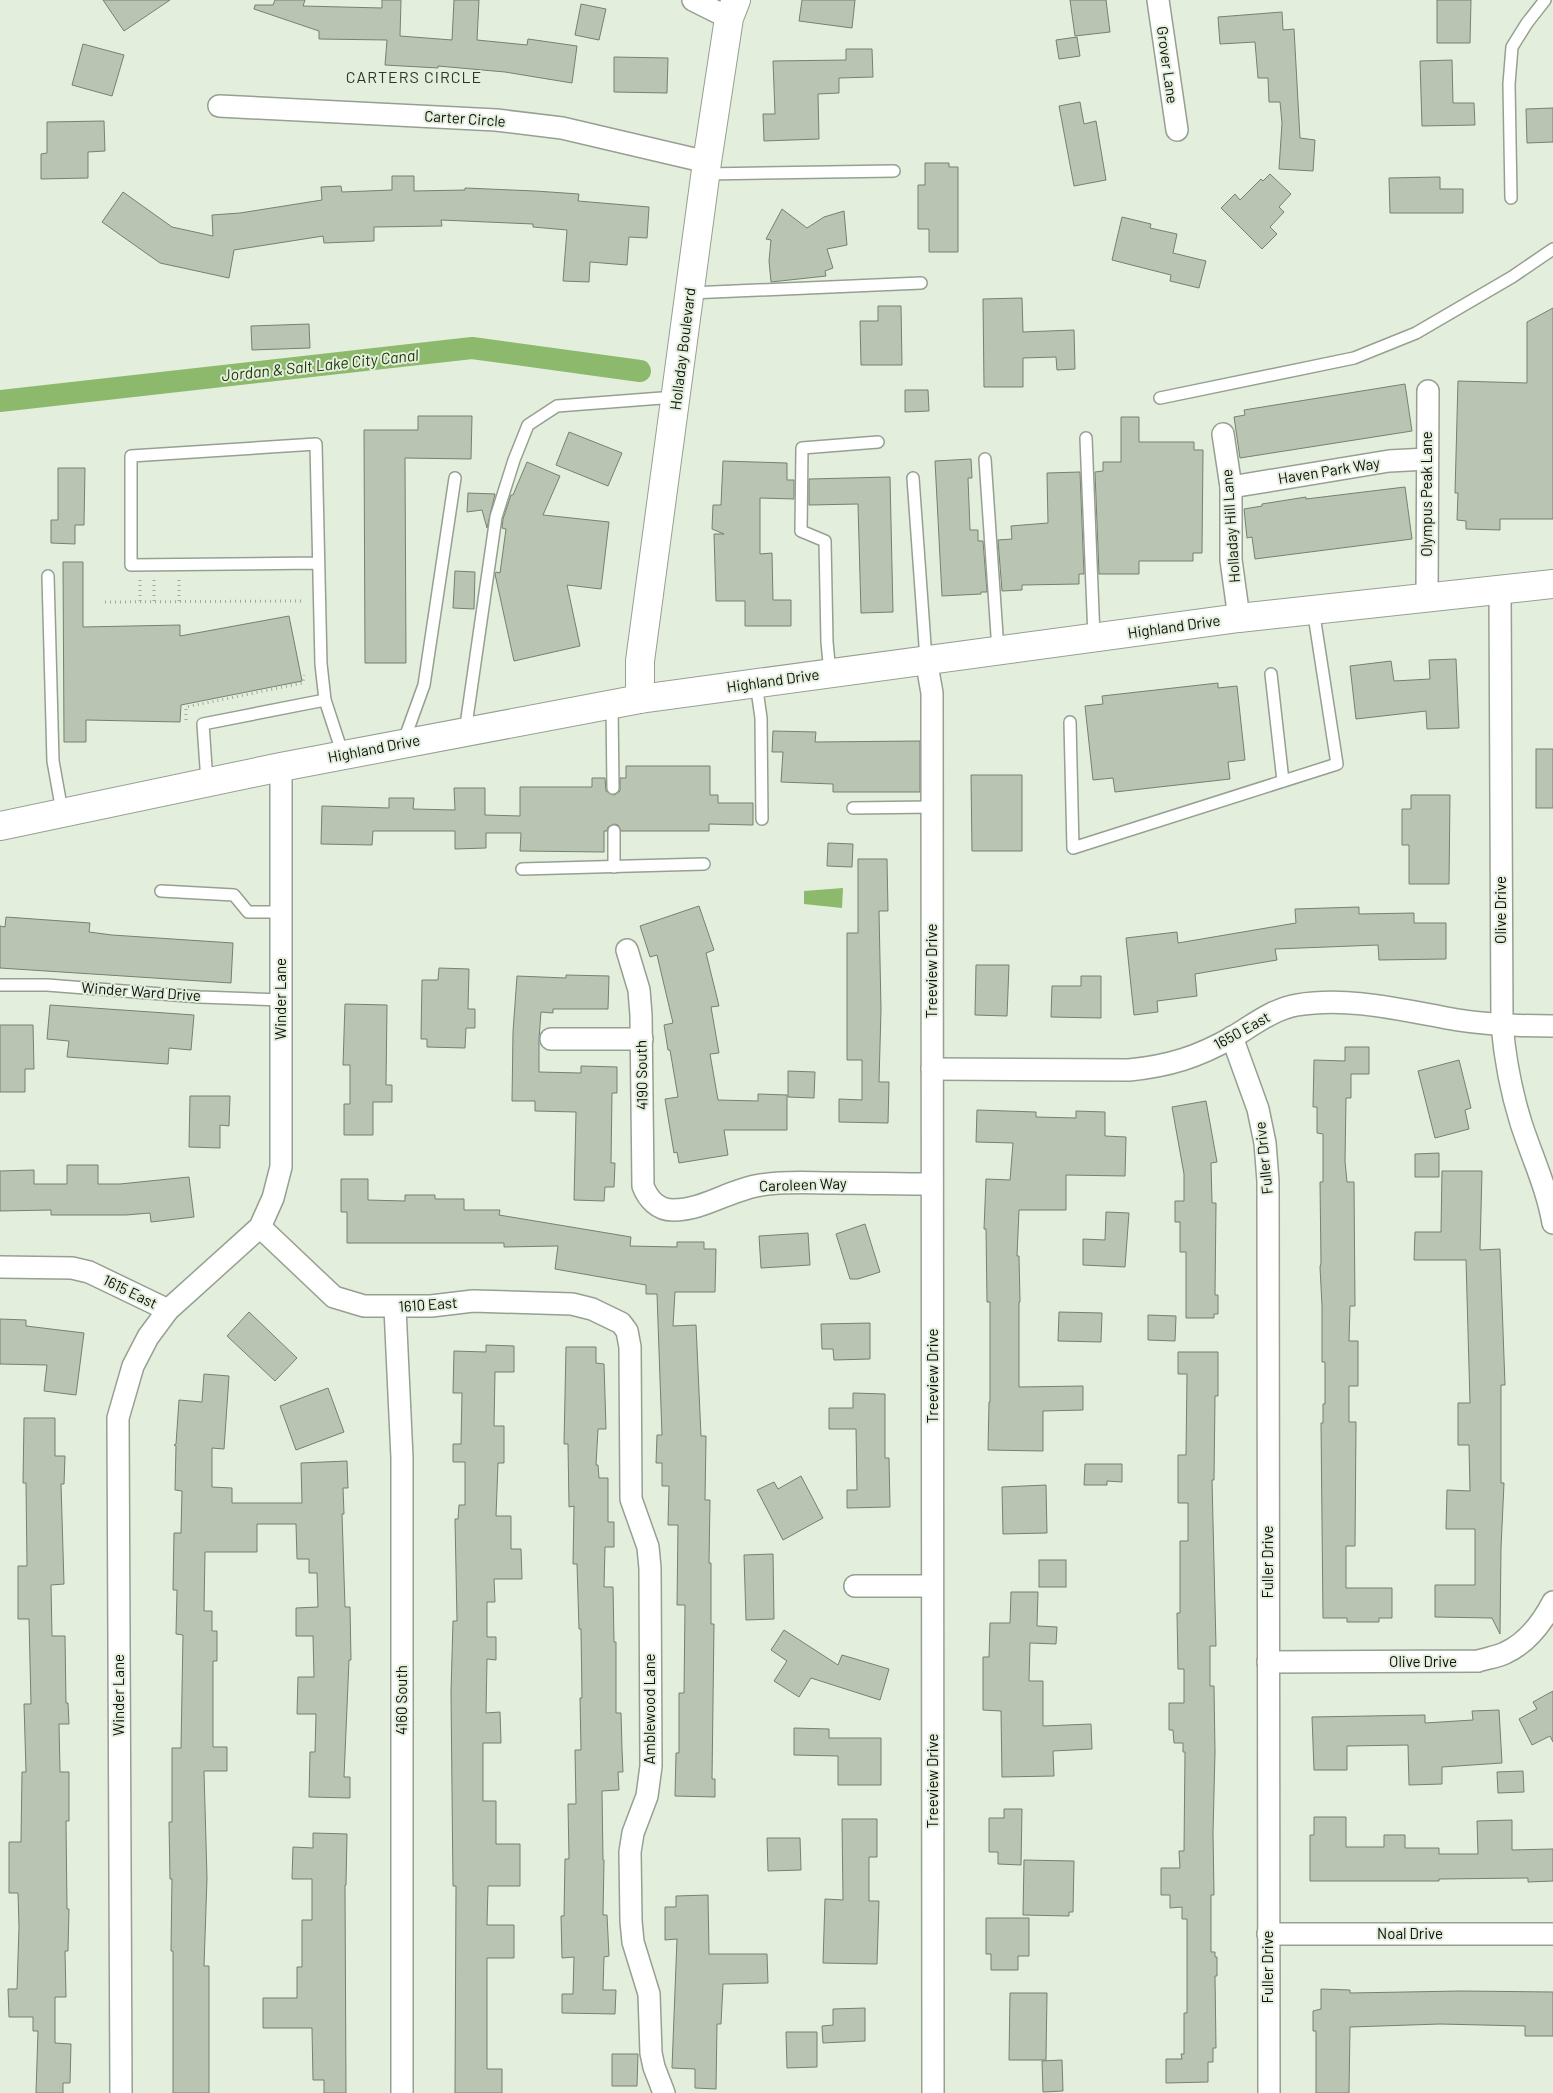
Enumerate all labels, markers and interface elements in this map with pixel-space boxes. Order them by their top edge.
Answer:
street label: Grover Lane [1154,25,1182,105]
district label: CARTERS CIRCLE [346,67,482,86]
street label: Carter Circle [424,106,506,130]
street label: Holladay Boulevard [666,287,698,411]
water label: Jordan & Salt Lake City Canal [220,345,420,384]
street label: Olympus Peak Lane [1417,431,1435,557]
street label: Haven Park Way [1277,453,1381,487]
street label: Holladay Hill Lane [1217,469,1243,584]
street label: Highland Drive [1126,611,1221,641]
street label: Highland Drive [725,665,820,695]
street label: Highland Drive [326,730,421,766]
street label: Olive Drive [1491,876,1509,944]
street label: Treeview Drive [922,924,940,1018]
street label: Winder Lane [271,958,289,1040]
street label: Winder Ward Drive [81,978,201,1004]
street label: 1650 East [1210,1007,1273,1053]
street label: 4190 South [631,1040,651,1110]
street label: Fuller Drive [1250,1121,1276,1195]
street label: Caroleen Way [759,1173,847,1195]
street label: 1615 East [100,1270,160,1312]
street label: 1610 East [398,1293,458,1315]
street label: Treeview Drive [923,1329,941,1423]
street label: Fuller Drive [1258,1525,1276,1599]
street label: Olive Drive [1389,1652,1457,1670]
street label: Amblewood Lane [640,1653,658,1765]
street label: Winder Lane [109,1654,127,1736]
street label: 4160 South [392,1665,410,1735]
street label: Treeview Drive [923,1734,941,1828]
street label: Noal Drive [1377,1924,1443,1942]
street label: Fuller Drive [1258,1930,1276,2004]

